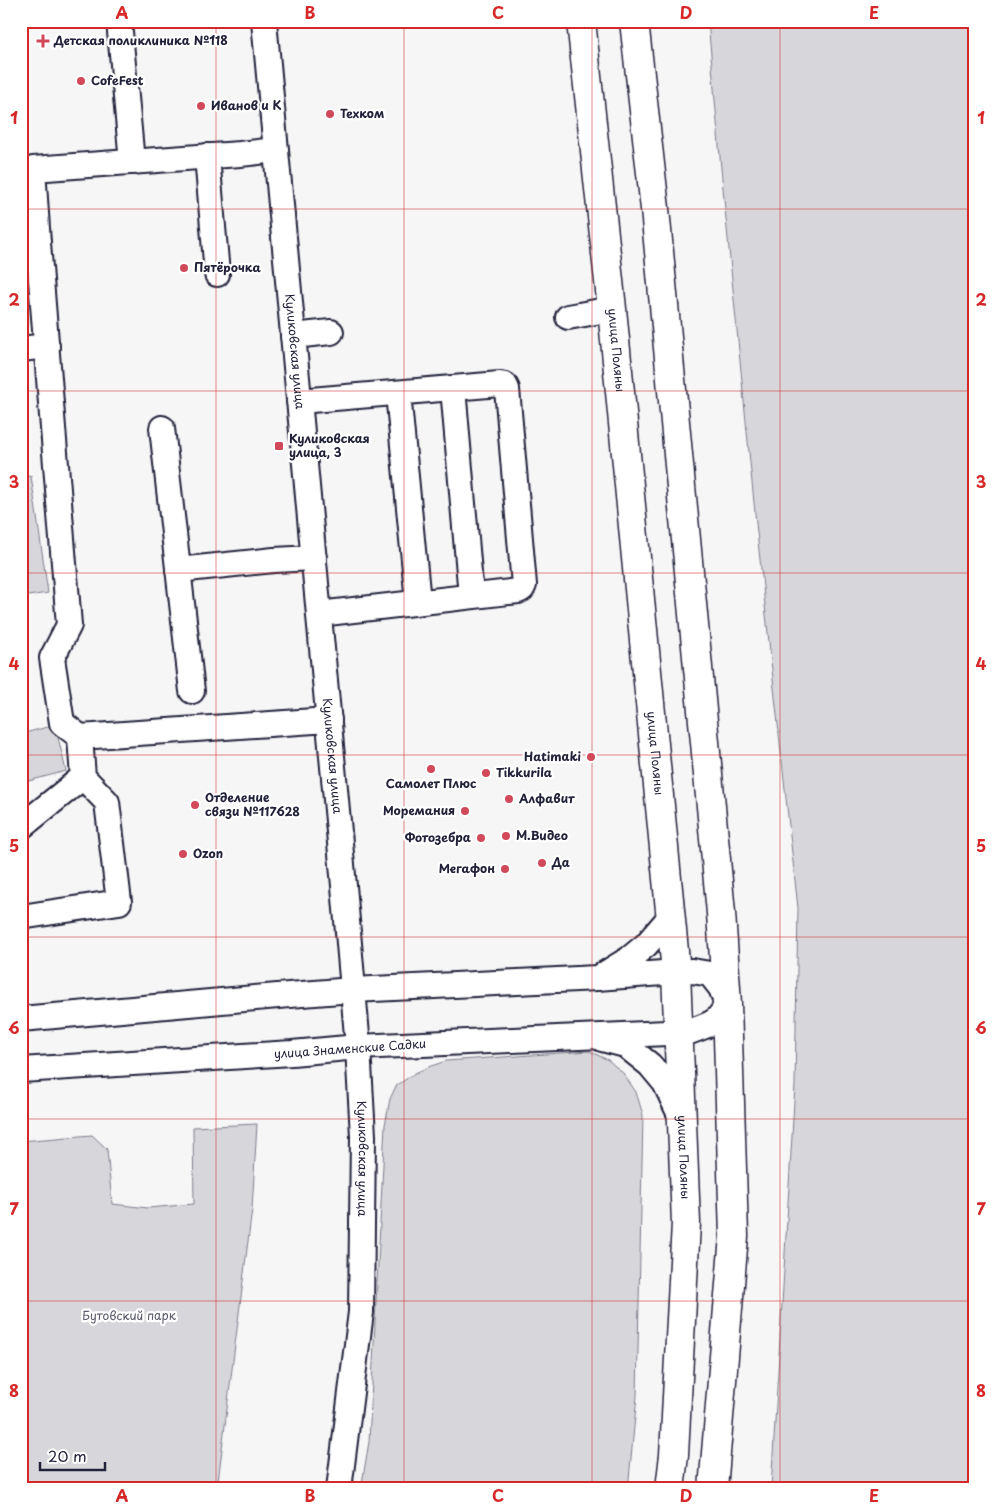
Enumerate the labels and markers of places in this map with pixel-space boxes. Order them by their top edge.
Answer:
place label: Детская поликлиника №118 [53,31,228,49]
marker: Детская поликлиника №118 [36,34,50,48]
place label: CofeFest [91,71,144,89]
marker: CofeFest [75,75,87,87]
place label: Иванов и К [211,96,282,114]
marker: Иванов и К [195,100,207,112]
place label: Техком [340,104,384,122]
marker: Техком [324,108,336,120]
place label: Пятёрочка [194,258,261,276]
marker: Пятёрочка [178,262,190,274]
place label: Куликовская улица, 3 [289,429,370,461]
marker: Куликовская улица, 3 [273,440,285,452]
place label: Hatimaki [524,747,582,765]
marker: Hatimaki [585,751,597,763]
marker: Самолет Плюс [425,763,437,775]
place label: Tikkurila [496,763,553,781]
marker: Tikkurila [480,767,492,779]
place label: Самолет Плюс [386,774,477,792]
place label: Отделение связи №117628 [205,788,300,820]
place label: Алфавит [518,789,575,807]
marker: Алфавит [503,793,515,805]
marker: Отделение связи №117628 [189,799,201,811]
place label: Моремания [383,801,455,819]
marker: Моремания [459,805,471,817]
place label: М.Видео [516,826,568,844]
place label: Фотозебра [405,828,471,846]
marker: М.Видео [500,830,512,842]
marker: Фотозебра [475,832,487,844]
place label: Ozon [193,844,223,862]
marker: Ozon [177,848,189,860]
place label: Да [551,853,570,871]
marker: Да [536,857,548,869]
place label: Мегафон [439,859,495,877]
marker: Мегафон [499,863,511,875]

